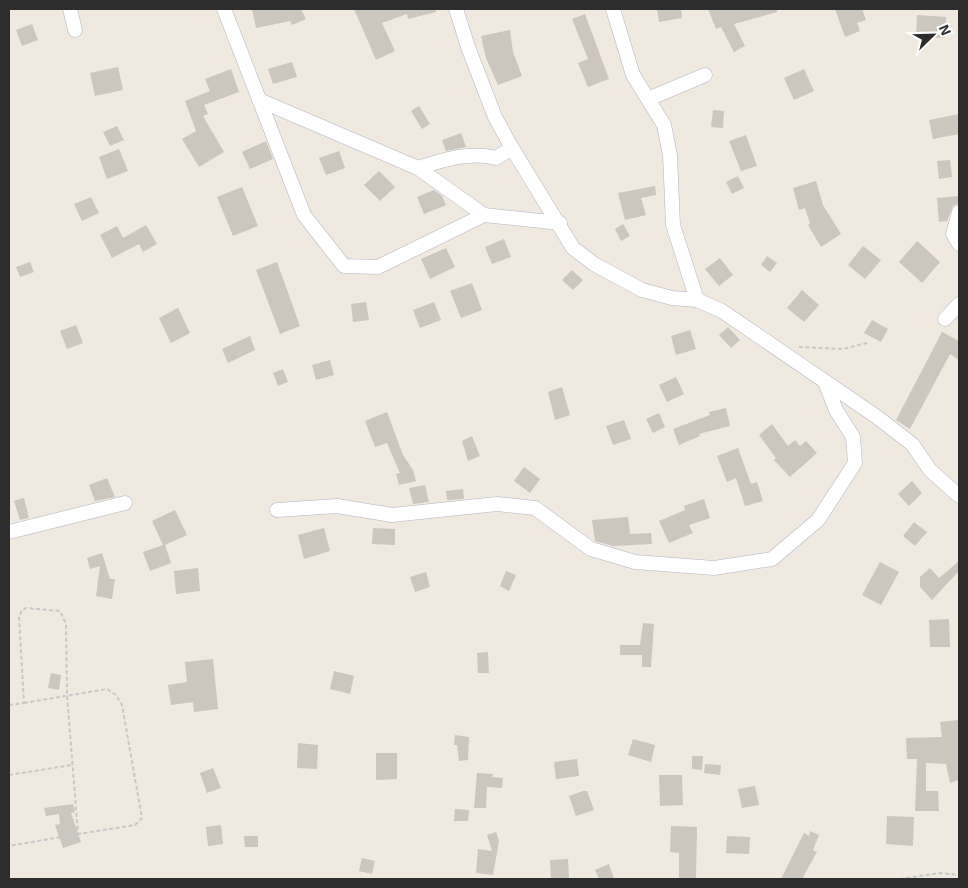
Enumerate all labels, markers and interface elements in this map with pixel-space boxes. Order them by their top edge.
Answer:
north arrow [908,10,958,60]
text: N [936,22,955,38]

